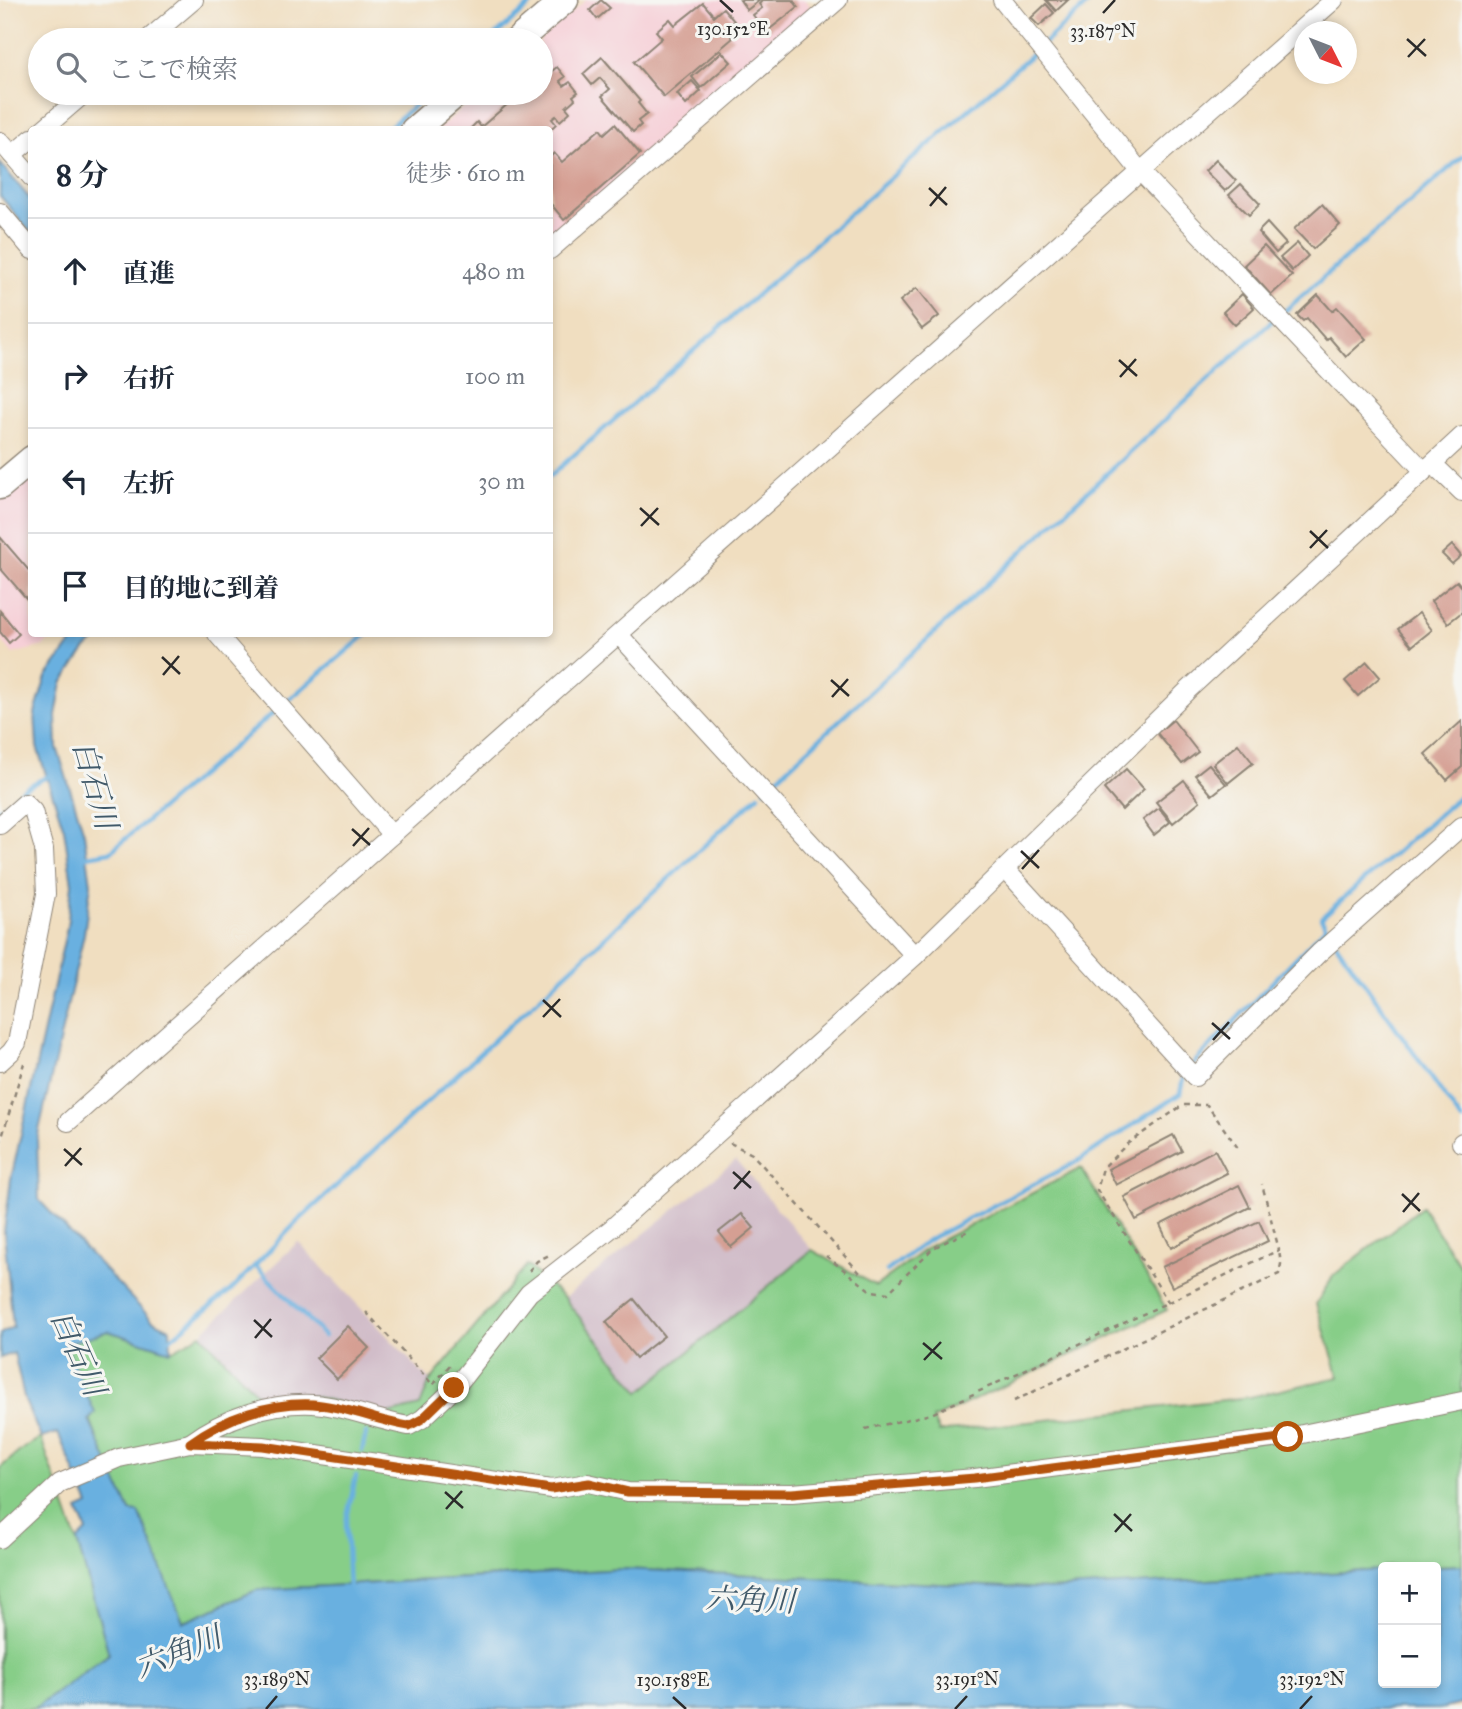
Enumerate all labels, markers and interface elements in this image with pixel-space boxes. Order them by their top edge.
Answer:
text: 130.152°E [697,18,769,40]
text: 33.187°N [1070,20,1136,42]
north arrow [1294,21,1357,84]
search box [28,28,553,105]
icon: search [52,48,90,86]
text: ここで検索 [108,53,238,85]
text: 8 分 [56,157,108,193]
text: 徒歩 · 610 m [406,159,525,187]
icon: ahead [56,252,94,290]
text: 直進 [123,257,175,289]
text: 480 m [462,257,525,285]
icon: right [56,357,94,395]
text: 右折 [123,362,175,394]
text: 100 m [465,362,525,390]
icon: left [56,462,94,500]
text: 左折 [123,467,175,499]
text: 30 m [478,467,525,495]
icon: arrive [56,567,94,605]
text: 目的地に到着 [123,572,279,604]
water label: 白石川 [65,737,126,836]
water label: 白石川 [43,1305,114,1404]
route end [438,1372,469,1403]
route start [1272,1421,1303,1452]
map controls [1378,1562,1441,1688]
button: + [1378,1562,1441,1625]
water label: 六角川 [704,1580,799,1620]
water label: 六角川 [130,1617,229,1686]
button: − [1378,1625,1441,1688]
text: 33.189°N [244,1668,310,1690]
text: 33.191°N [935,1668,999,1690]
text: 33.192°N [1279,1668,1345,1690]
text: 130.158°E [637,1669,710,1691]

